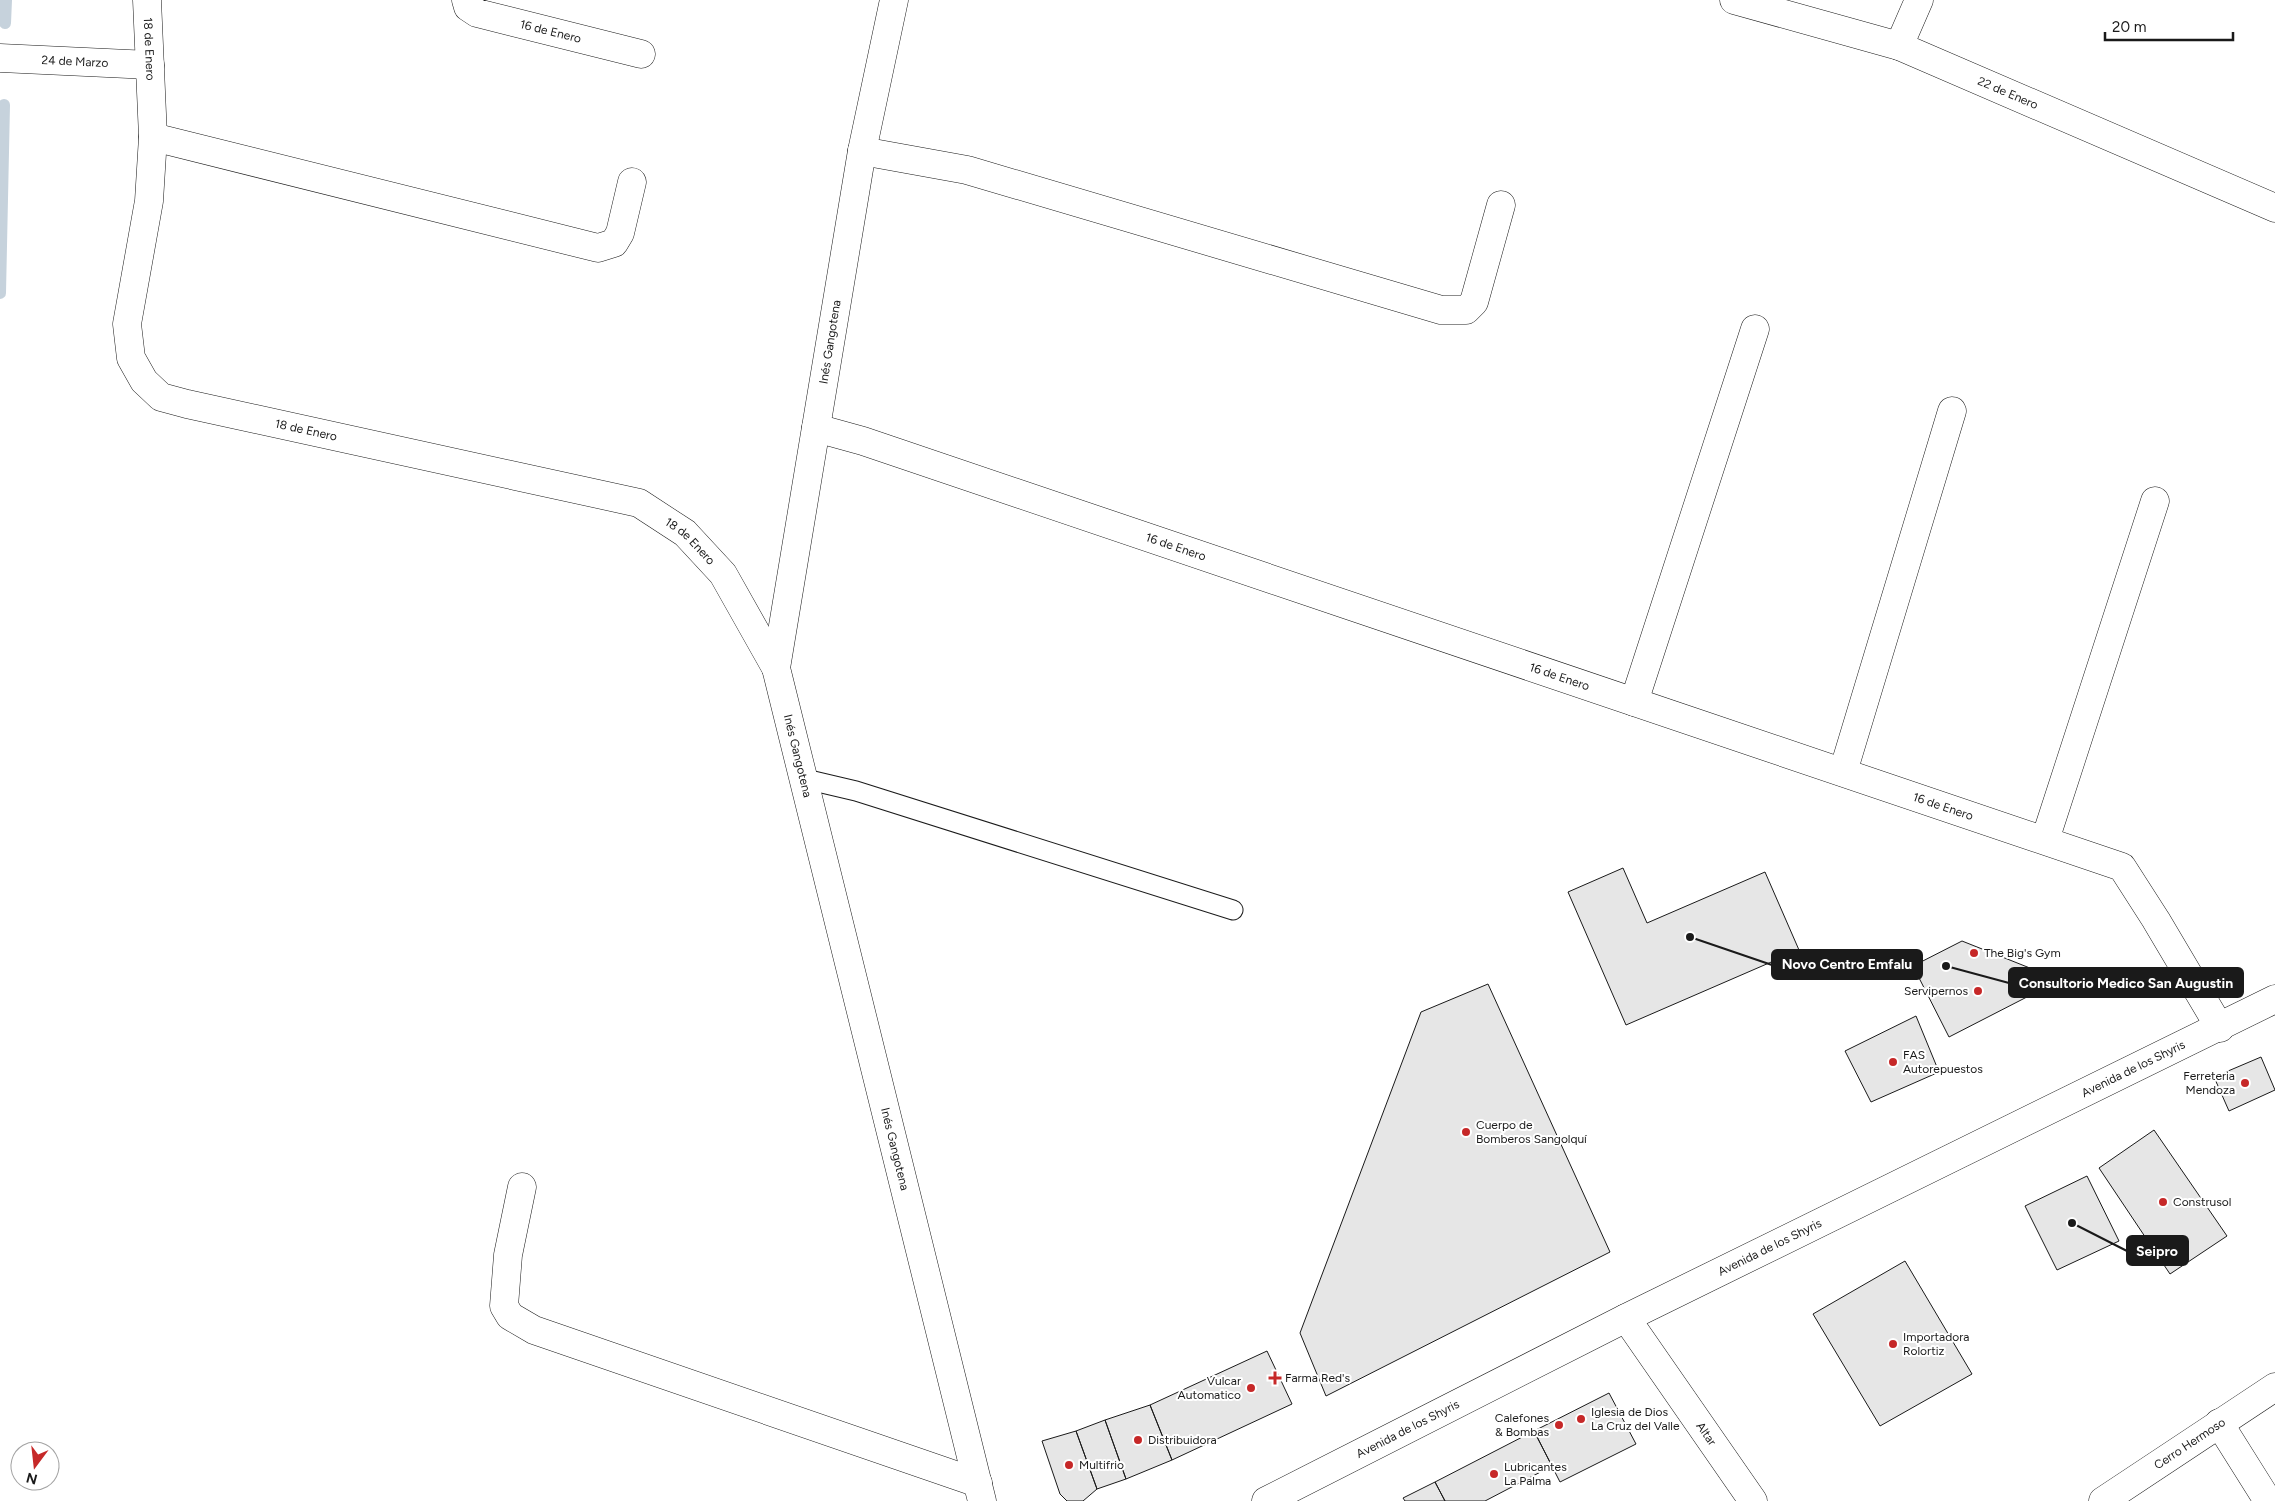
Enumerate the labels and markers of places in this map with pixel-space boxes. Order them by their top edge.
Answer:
place label: The Big's Gym [1984,946,2061,960]
marker: The Big's Gym [1968,947,1980,959]
callout: Novo Centro Emfalu [1772,950,1922,979]
callout: Consultorio Medico San Augustin [2009,968,2243,997]
place label: Servipernos [1904,984,1968,998]
marker: Servipernos [1972,985,1984,997]
place label: FAS Autorepuestos [1903,1048,1983,1076]
marker: FAS Autorepuestos [1887,1056,1899,1068]
place label: Ferreteria Mendoza [2183,1069,2235,1097]
marker: Ferreteria Mendoza [2239,1077,2251,1089]
place label: Cuerpo de Bomberos Sangolquí [1476,1118,1588,1146]
marker: Cuerpo de Bomberos Sangolquí [1460,1126,1472,1138]
place label: Construsol [2173,1195,2231,1209]
marker: Construsol [2157,1196,2169,1208]
callout: Seipro [2127,1236,2188,1265]
place label: Importadora Rolortiz [1903,1330,1969,1358]
marker: Importadora Rolortiz [1887,1338,1899,1350]
place label: Farma Red's [1285,1371,1350,1385]
marker: Farma Red's [1269,1372,1281,1384]
place label: Vulcar Automatico [1178,1374,1241,1402]
marker: Vulcar Automatico [1245,1382,1257,1394]
place label: Iglesia de Dios La Cruz del Valle [1591,1405,1680,1433]
place label: Calefones & Bombas [1495,1411,1549,1439]
marker: Iglesia de Dios La Cruz del Valle [1575,1413,1587,1425]
marker: Calefones & Bombas [1553,1419,1565,1431]
place label: Distribuidora [1148,1433,1217,1447]
marker: Distribuidora [1132,1434,1144,1446]
place label: Multifrio [1079,1458,1124,1472]
marker: Multifrio [1063,1459,1075,1471]
place label: Lubricantes La Palma [1504,1460,1567,1488]
marker: Lubricantes La Palma [1488,1468,1500,1480]

